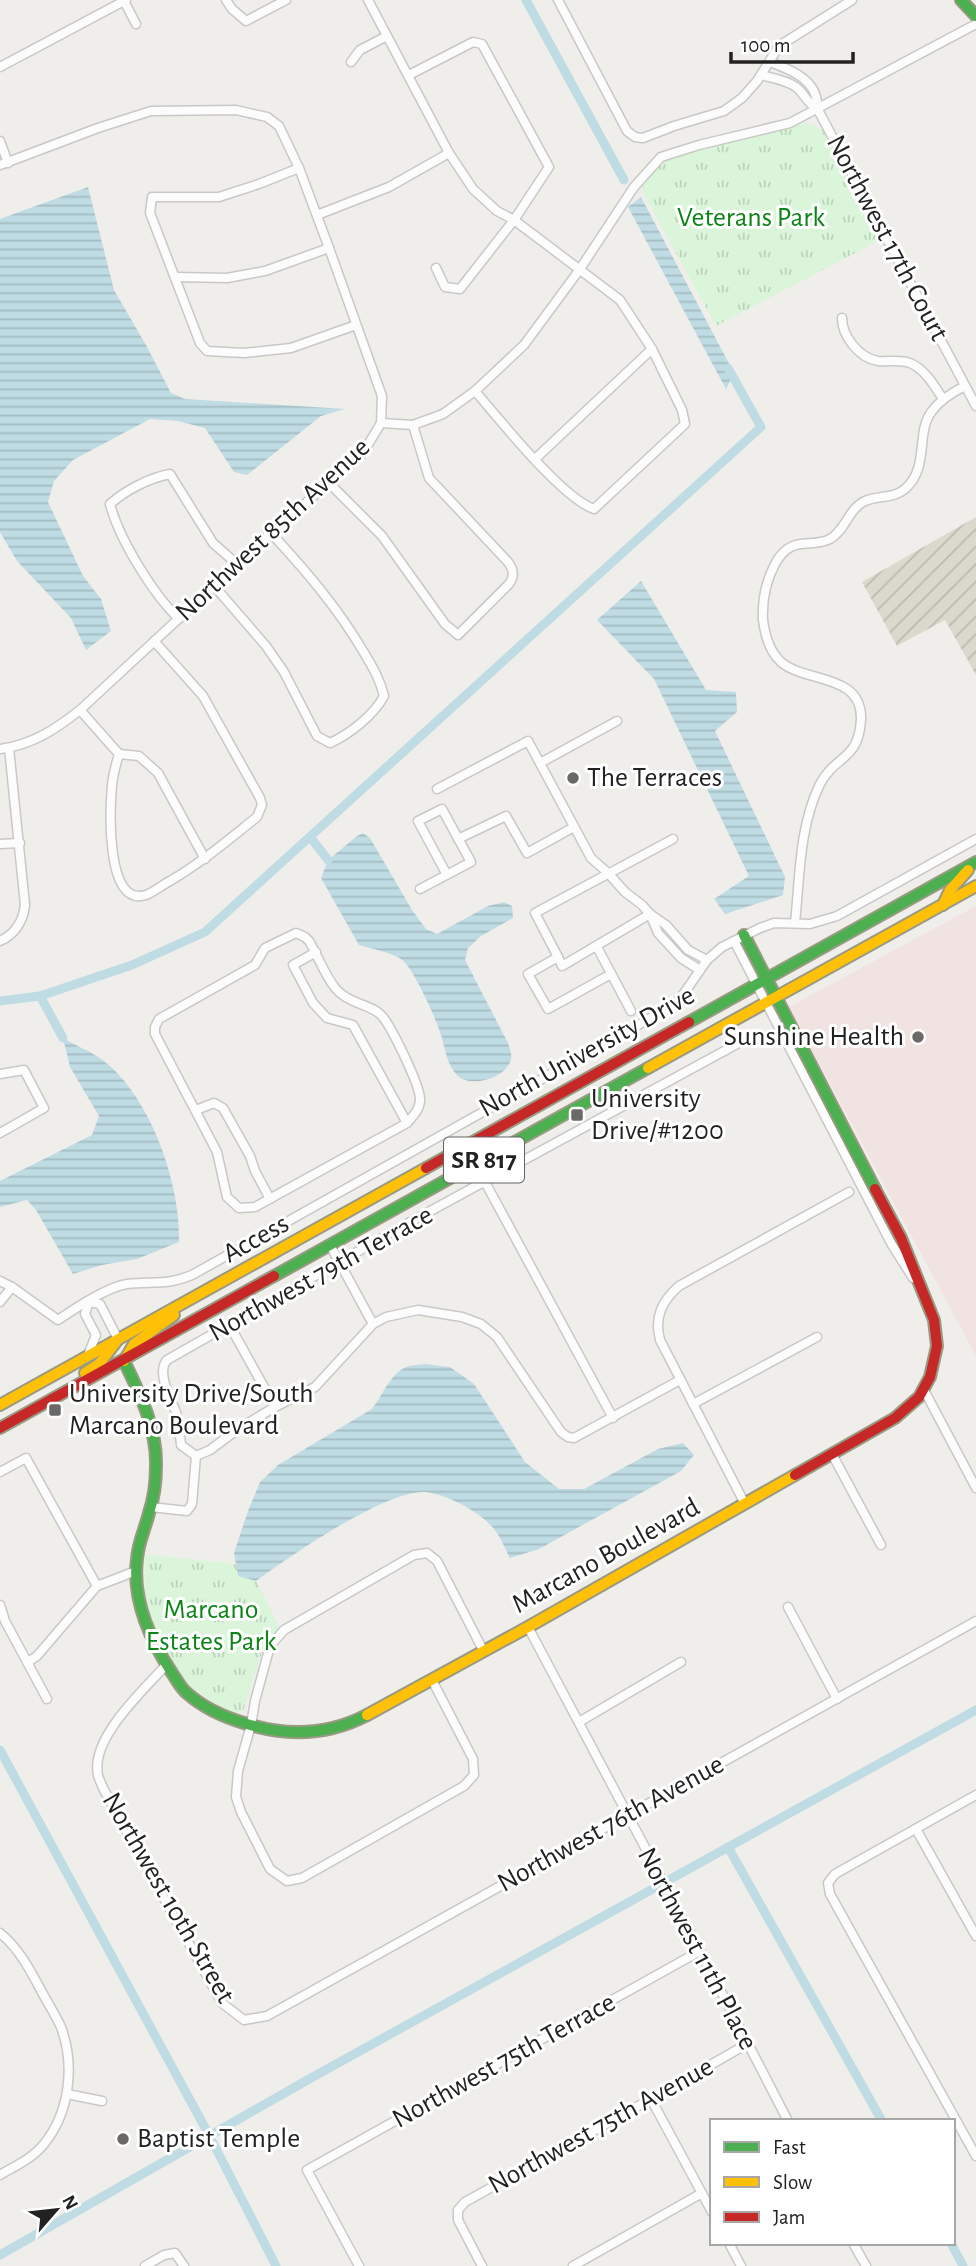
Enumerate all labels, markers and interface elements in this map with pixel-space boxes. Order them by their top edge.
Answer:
scale bar [731,21,853,65]
text: 100 m [741,35,791,56]
street label: Northwest 17th Court [821,131,953,345]
park label: Veterans Park [677,204,825,232]
street label: Northwest 85th Avenue [171,433,375,627]
place label: The Terraces [587,764,722,792]
marker: The Terraces [565,770,581,786]
street label: North University Drive [475,981,699,1123]
place label: Sunshine Health [724,1023,904,1051]
marker: Sunshine Health [910,1029,926,1045]
place label: University Drive/#1200 [591,1085,724,1145]
marker: University Drive/#1200 [569,1107,585,1123]
road number: SR 817 [444,1138,524,1182]
street label: Northwest 79th Terrace [204,1201,438,1347]
street label: Access [218,1210,294,1268]
place label: University Drive/South Marcano Boulevard [69,1380,314,1440]
marker: University Drive/South Marcano Boulevard [47,1402,63,1418]
street label: Marcano Boulevard [508,1493,704,1619]
park label: Marcano Estates Park [146,1596,276,1656]
street label: Northwest 76th Avenue [493,1750,729,1898]
street label: Northwest 10th Street [96,1788,240,2008]
street label: Northwest 11th Place [632,1843,762,2055]
street label: Northwest 75th Terrace [388,1988,620,2134]
street label: Northwest 75th Avenue [484,2053,718,2199]
legend [710,2119,955,2245]
place label: Baptist Temple [137,2125,300,2153]
marker: Baptist Temple [115,2131,131,2147]
text: Fast [773,2137,806,2158]
text: Slow [773,2172,812,2193]
north arrow [21,2175,91,2245]
text: N [58,2192,81,2213]
text: Jam [773,2207,805,2228]

